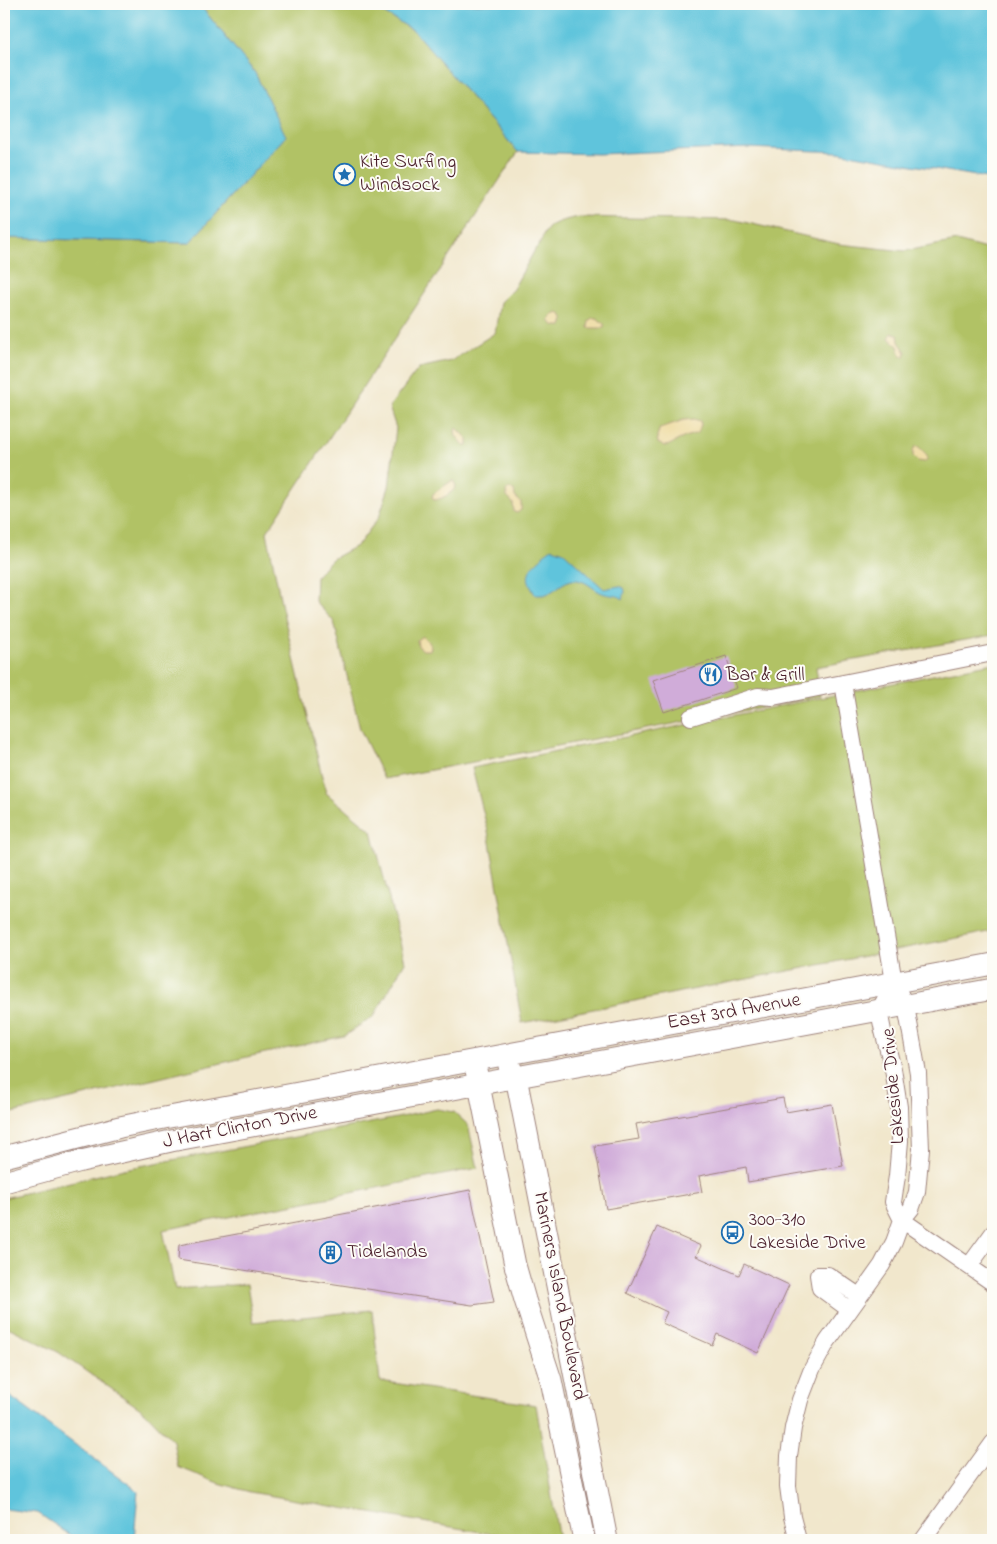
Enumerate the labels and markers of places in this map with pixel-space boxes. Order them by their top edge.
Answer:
place label: Kite Surfing Windsock [360,148,456,200]
place icon: Kite Surfing Windsock [332,162,356,186]
place label: Bar & Grill [725,661,805,690]
restaurant icon: Bar & Grill [698,663,722,687]
place label: 300-310 Lakeside Drive [749,1206,866,1258]
bus stop icon: 300-310 Lakeside Drive [721,1220,745,1244]
place label: Tidelands [347,1238,428,1267]
building icon: Tidelands [319,1240,343,1264]

